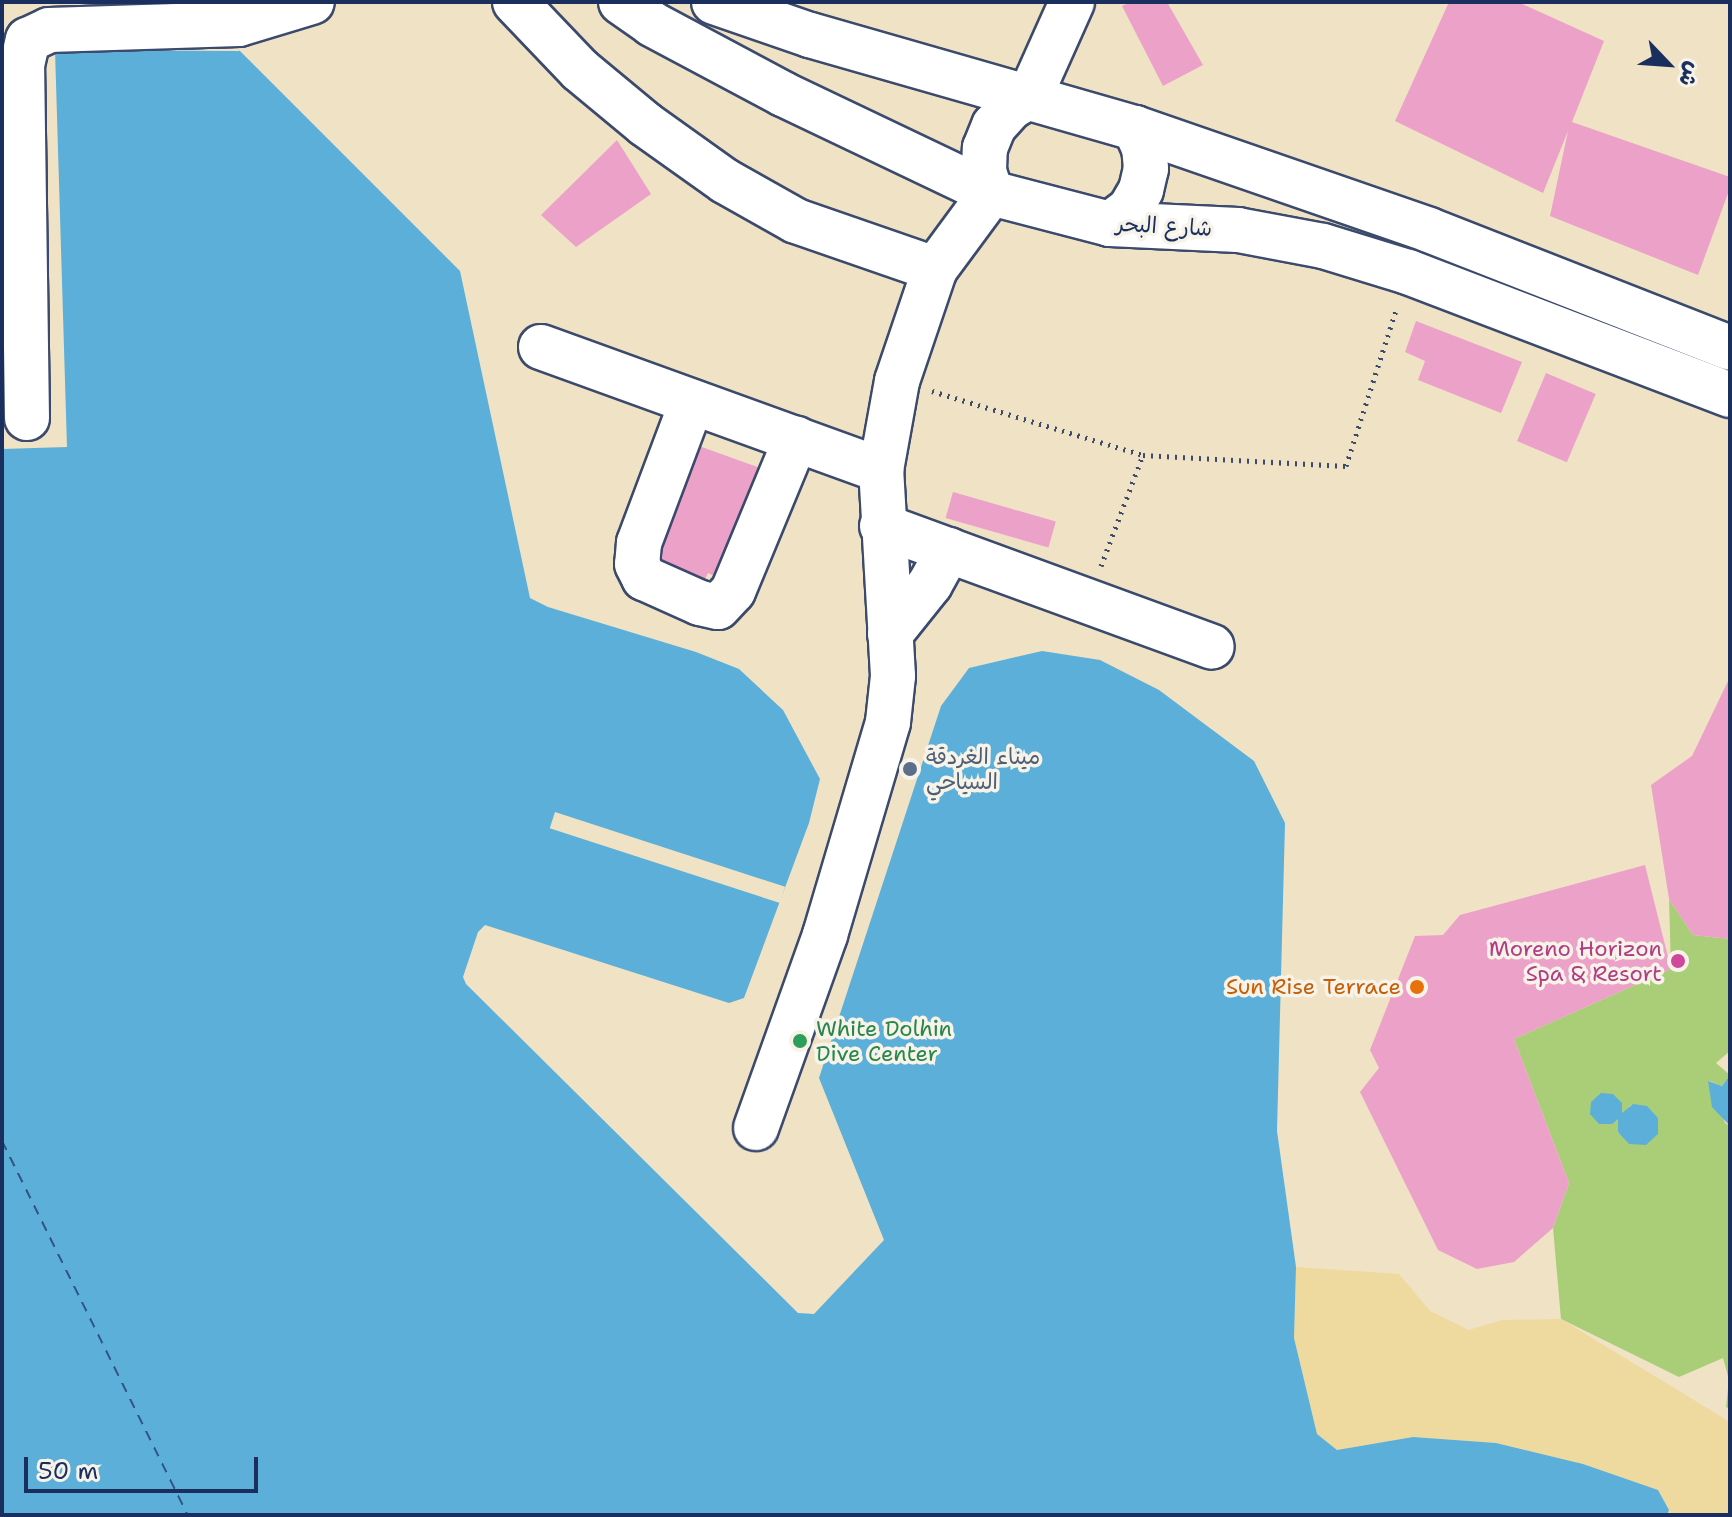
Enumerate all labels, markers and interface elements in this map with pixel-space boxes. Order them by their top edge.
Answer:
north arrow [1628,24,1708,104]
text: ش [1672,57,1708,91]
street label: شارع البحر [1115,210,1213,242]
place label: ميناء الغردقة السياحي [926,743,1040,794]
marker: ميناء الغردقة السياحي [901,760,919,778]
place label: Moreno Horizon Spa & Resort [1489,935,1662,986]
marker: Moreno Horizon Spa & Resort [1669,952,1687,970]
place label: Sun Rise Terrace [1226,974,1401,1000]
marker: Sun Rise Terrace [1408,978,1426,996]
place label: White Dolhin Dive Center [816,1015,952,1066]
marker: White Dolhin Dive Center [791,1032,809,1050]
scale bar [28,1441,262,1491]
text: 50 m [38,1455,98,1487]

